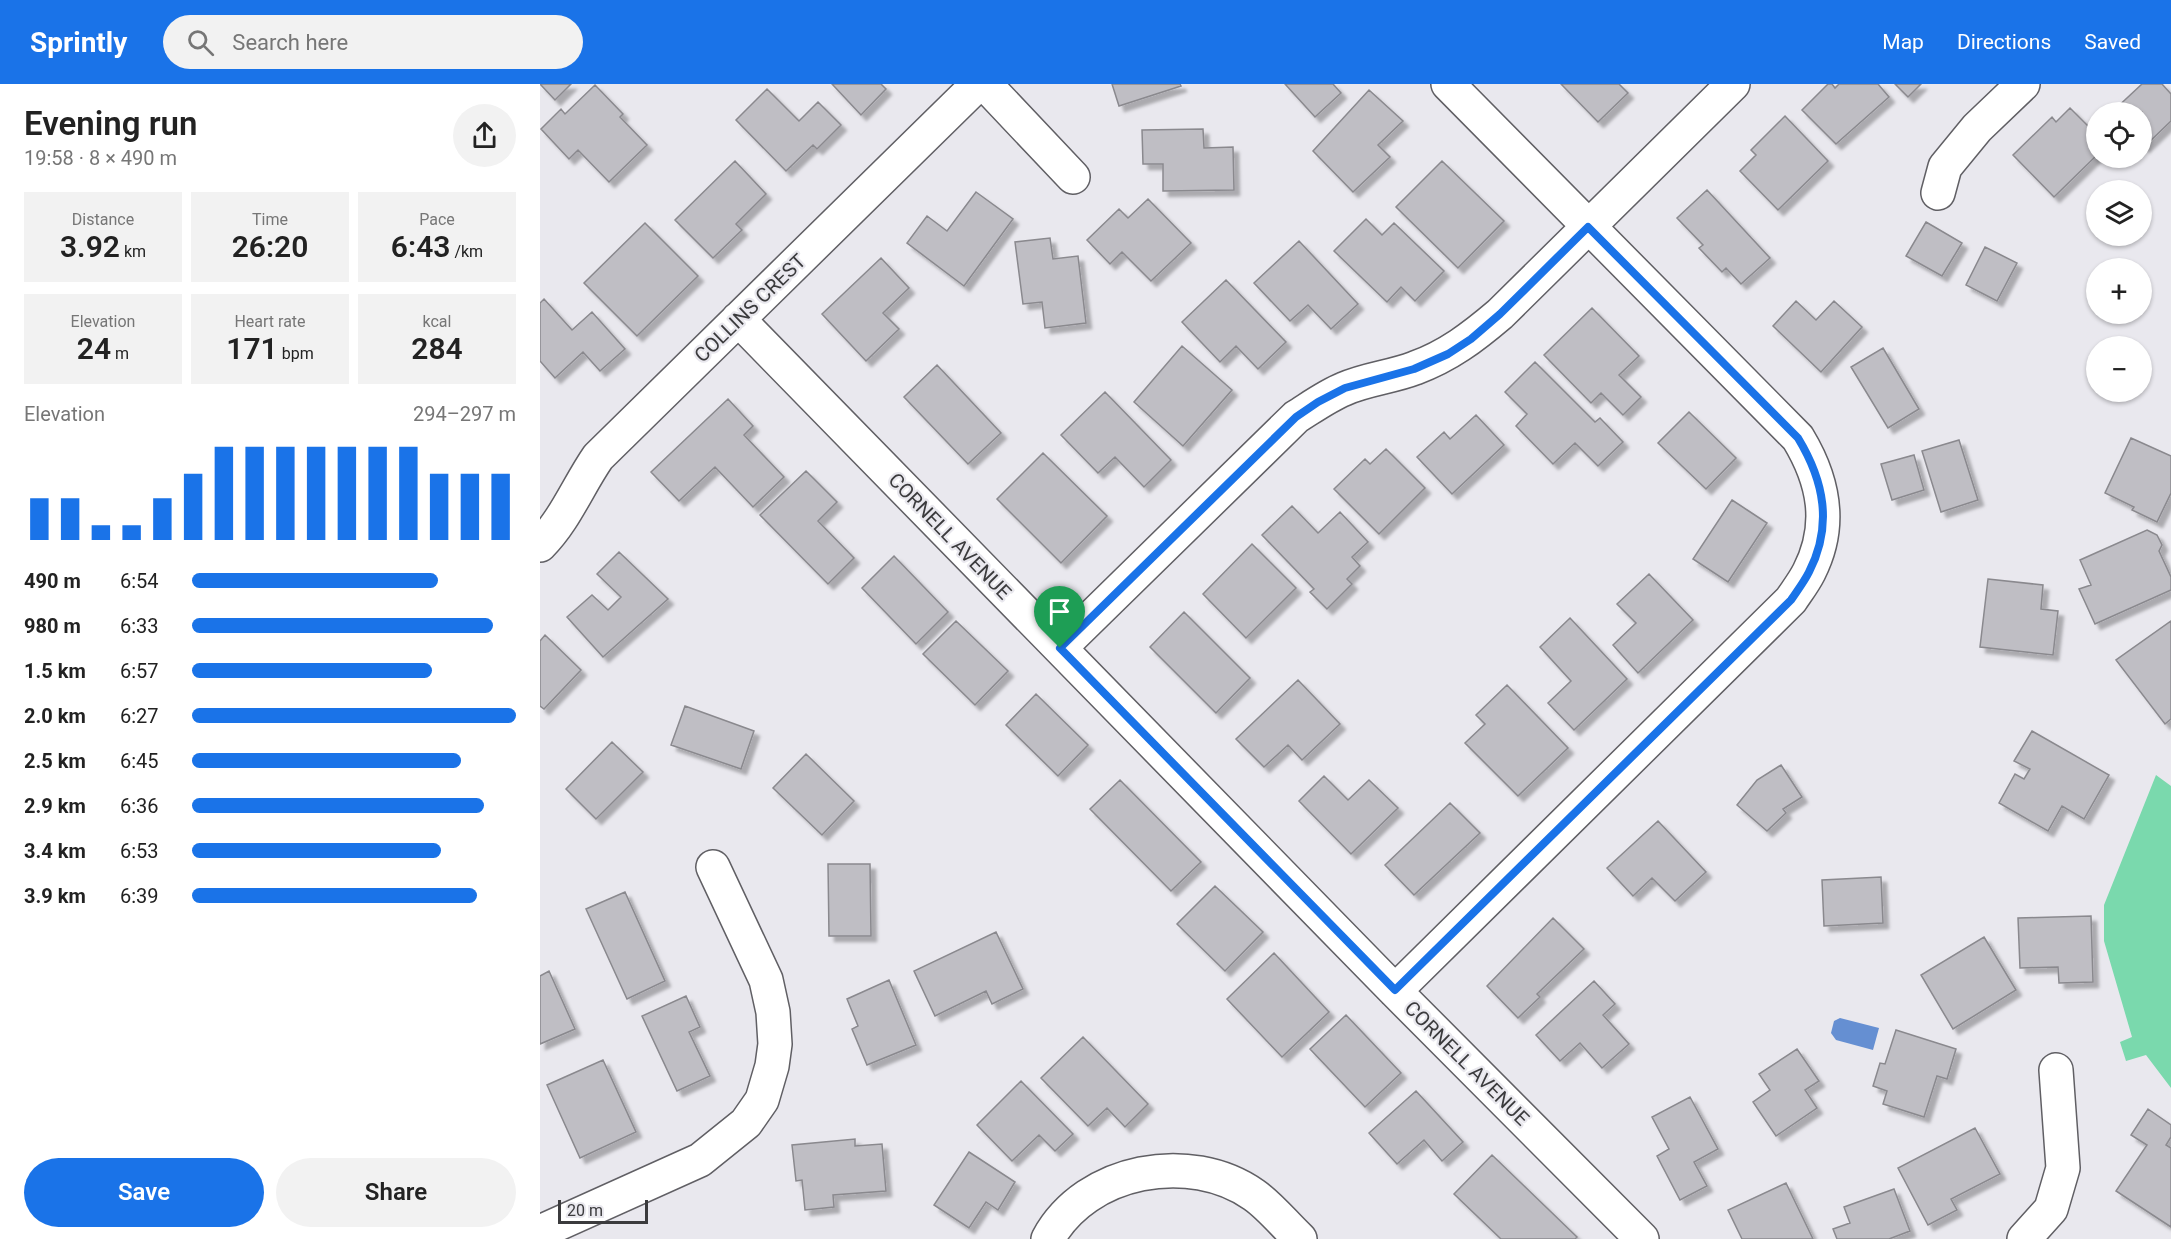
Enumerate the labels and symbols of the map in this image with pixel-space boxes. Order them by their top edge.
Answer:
street label: COLLINS CREST [689,249,811,367]
street label: CORNELL AVENUE [884,468,1016,604]
pin [1034,586,1085,648]
street label: CORNELL AVENUE [1400,996,1534,1130]
scale bar [558,1197,648,1224]

